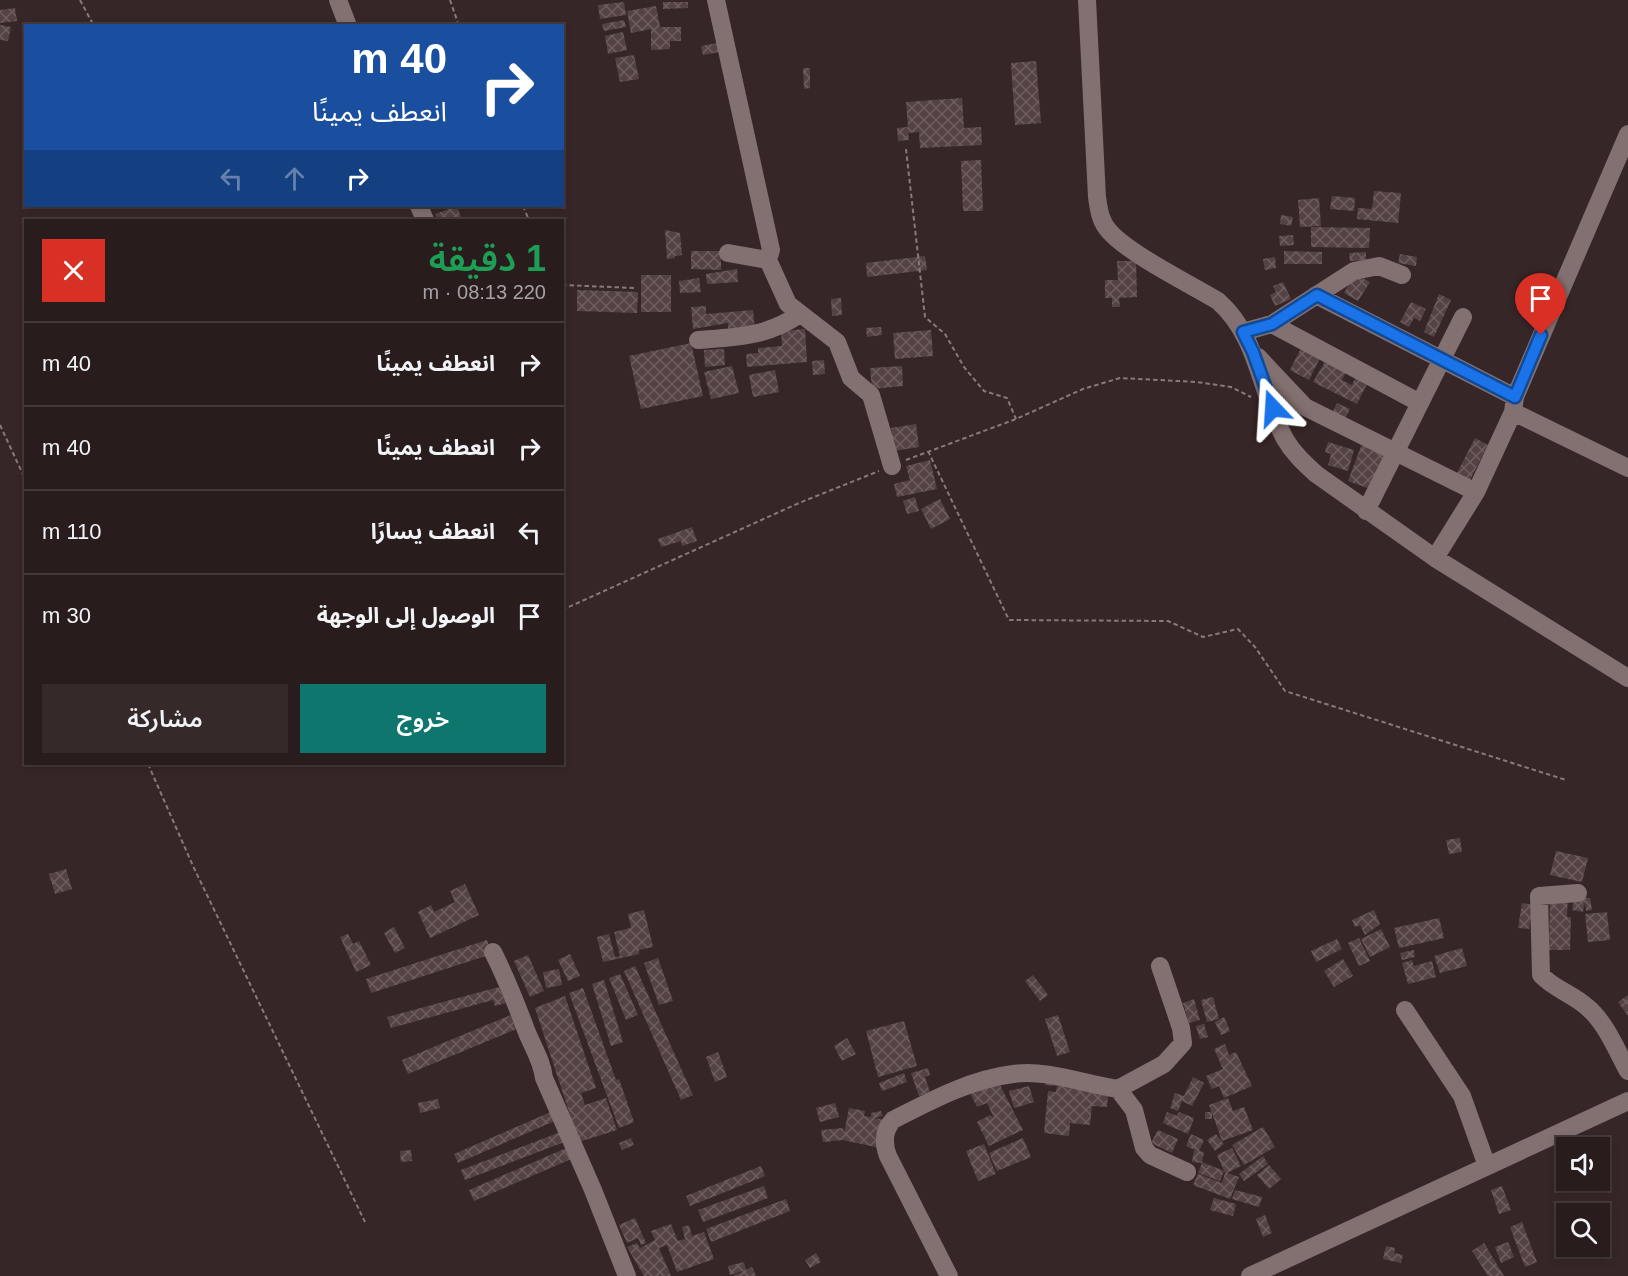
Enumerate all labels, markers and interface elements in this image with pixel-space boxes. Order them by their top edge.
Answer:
text: 40 m [351,35,447,82]
icon: right [468,48,546,126]
text: انعطف يمينًا [312,97,447,127]
icon: left [215,162,248,195]
icon: ahead [278,162,311,195]
icon: right [341,162,374,195]
text: 1 دقيقة [429,238,546,279]
button: close [42,239,105,302]
pin [1515,273,1566,335]
text: 220 m · 08:13 [423,281,546,303]
icon: arrive [1524,282,1557,315]
icon: right [513,348,546,381]
text: 40 m [42,351,91,376]
text: انعطف يمينًا [376,351,495,376]
position arrow [1241,376,1305,440]
icon: right [513,432,546,465]
text: 40 m [42,435,91,460]
text: انعطف يمينًا [376,435,495,460]
icon: left [513,516,546,549]
text: 110 m [42,519,102,544]
text: انعطف يسارًا [371,519,495,544]
icon: arrive [513,600,546,633]
text: 30 m [42,603,91,628]
text: الوصول إلى الوجهة [317,603,495,628]
button: مشاركة [42,684,288,753]
button: خروج [300,684,546,753]
map controls [1556,1137,1610,1257]
button: sound [1556,1137,1610,1191]
button: search [1556,1203,1610,1257]

